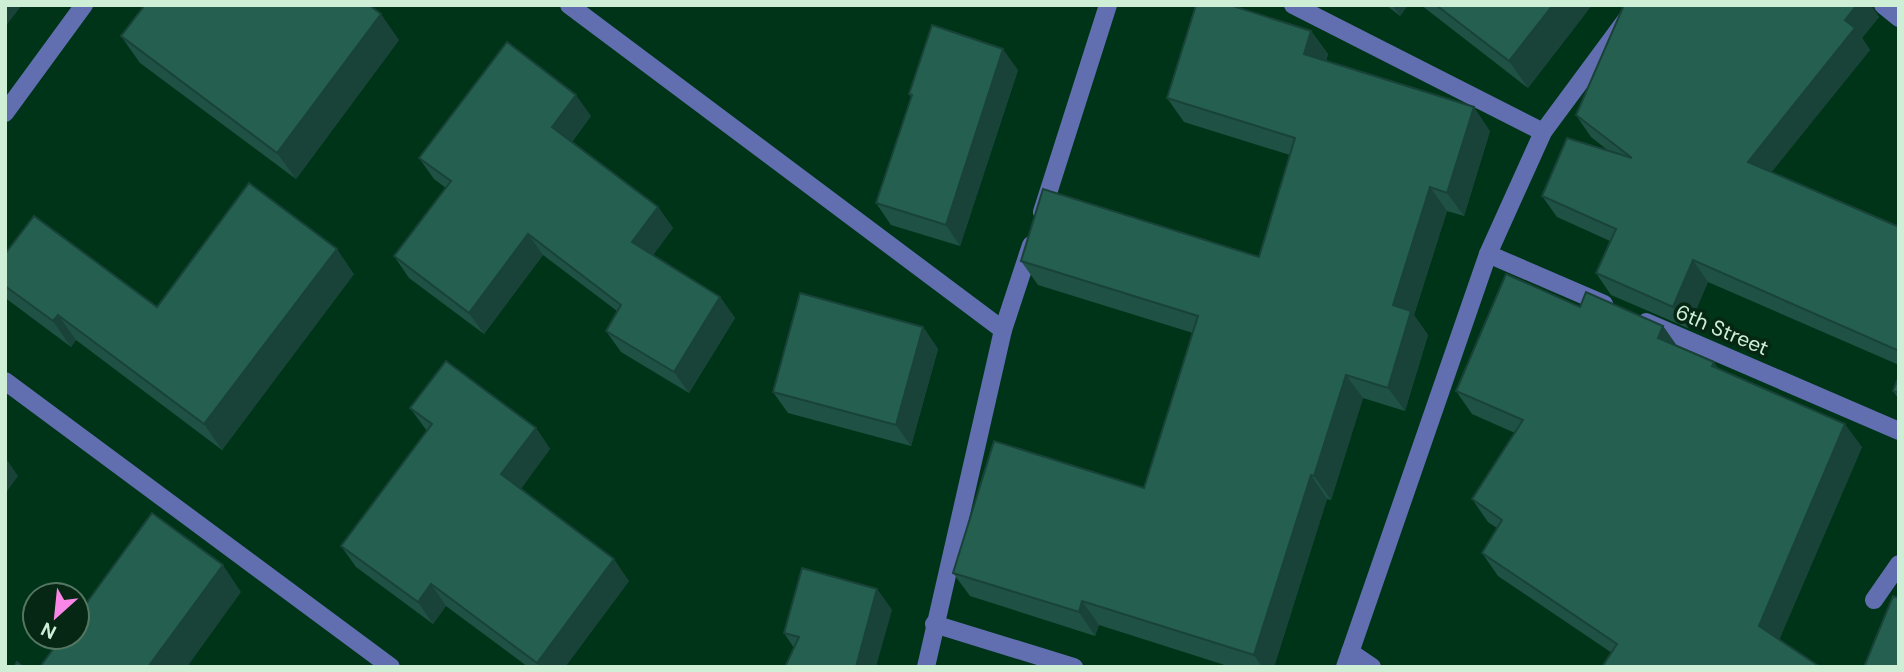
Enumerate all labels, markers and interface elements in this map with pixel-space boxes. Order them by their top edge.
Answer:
street label: 6th Street [1671,298,1773,362]
north arrow [21,581,91,651]
text: N [37,616,60,645]

